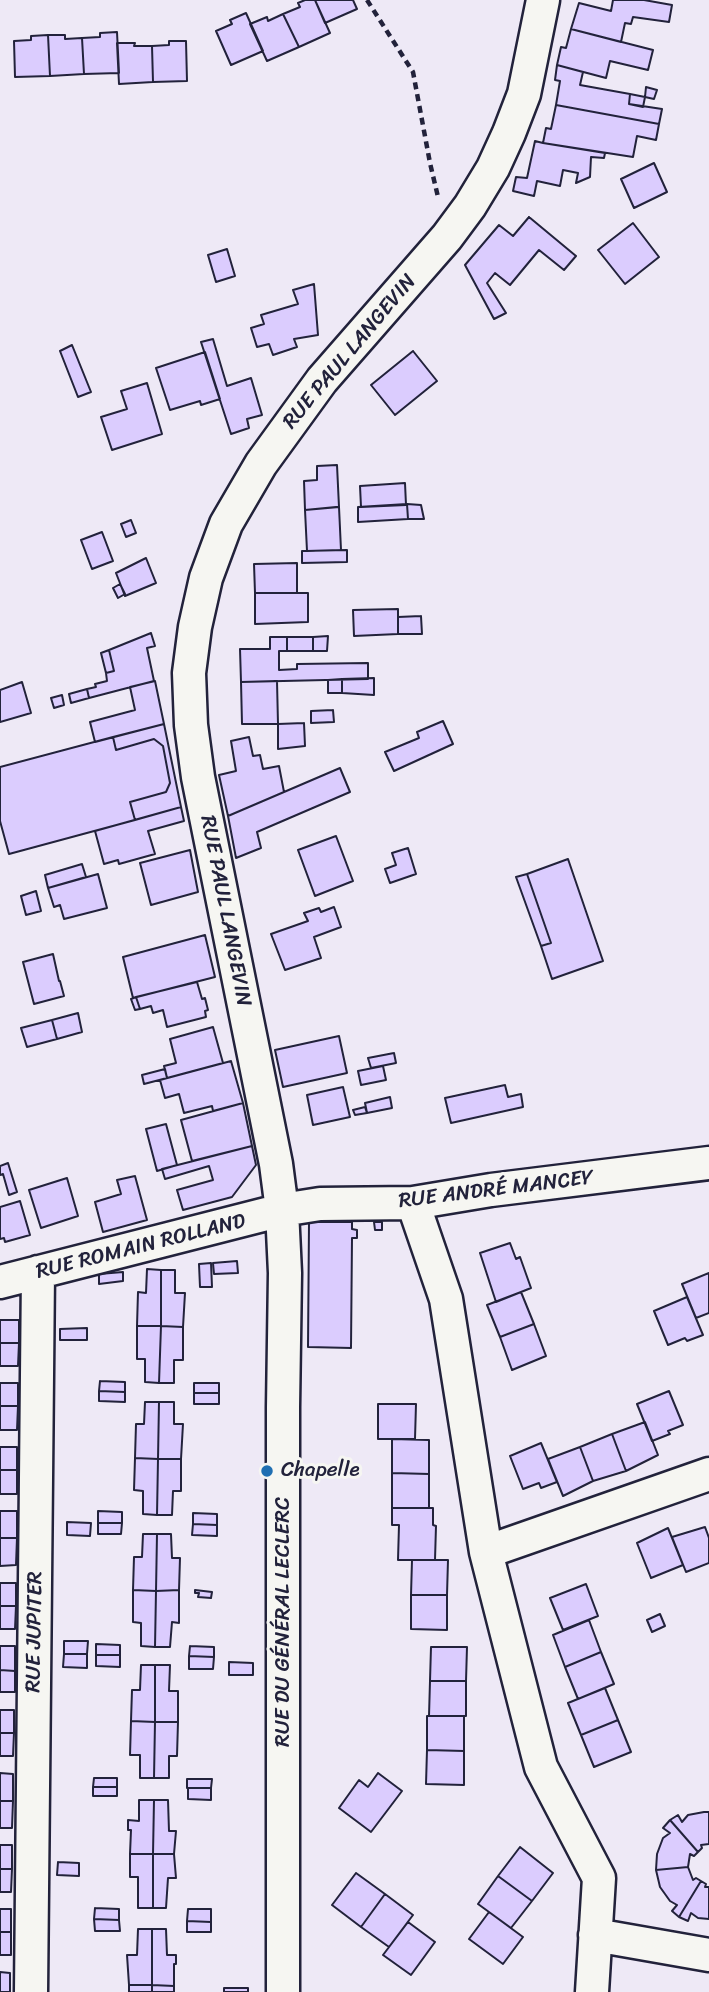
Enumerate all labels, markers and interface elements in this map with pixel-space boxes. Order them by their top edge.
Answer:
street label: RUE PAUL LANGEVIN [278,270,422,434]
street label: RUE PAUL LANGEVIN [194,813,256,1009]
street label: RUE ANDRÉ MANCEY [397,1166,595,1214]
street label: RUE ROMAIN ROLLAND [34,1209,248,1285]
place label: Chapelle [281,1458,360,1484]
marker: Chapelle [259,1463,275,1479]
street label: RUE DU GÉNÉRAL LECLERC [271,1497,297,1747]
street label: RUE JUPITER [21,1571,49,1693]

